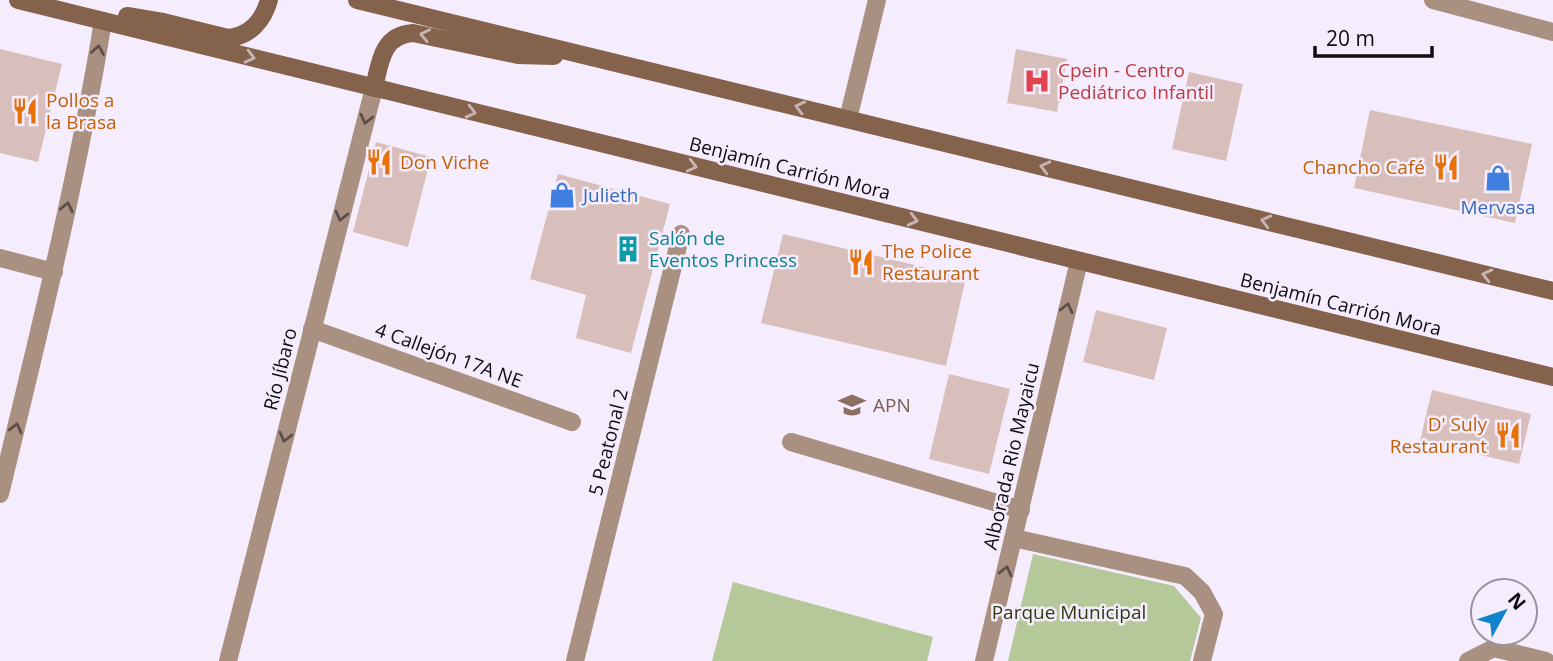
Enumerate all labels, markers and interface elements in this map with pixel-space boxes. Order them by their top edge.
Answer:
scale bar [1315,14,1432,58]
text: 20 m [1326,24,1375,52]
one-way arrow [419,29,431,44]
one-way arrow [90,45,105,56]
one-way arrow [244,49,256,63]
place label: Cpein - Centro Pediátrico Infantil [1058,57,1214,105]
hospital icon: Cpein - Centro Pediátrico Infantil [1022,66,1052,96]
place label: Pollos a la Brasa [46,87,117,135]
restaurant icon: Pollos a la Brasa [10,96,40,126]
one-way arrow [794,101,806,116]
one-way arrow [465,104,477,118]
one-way arrow [360,113,374,125]
street label: Benjamín Carrión Mora [687,130,893,206]
restaurant icon: Don Viche [364,147,394,177]
place label: Don Viche [400,149,489,175]
restaurant icon: Chancho Café [1431,152,1461,182]
place label: Chancho Café [1302,154,1425,180]
one-way arrow [686,158,698,172]
one-way arrow [1039,161,1051,175]
shop icon: Mervasa [1483,163,1513,193]
shop icon: Julieth [547,180,577,210]
place label: Julieth [581,182,638,208]
place label: Mervasa [1460,194,1536,220]
one-way arrow [59,201,74,213]
one-way arrow [335,210,349,222]
one-way arrow [907,212,919,226]
one-way arrow [1260,215,1272,229]
place label: Salón de Eventos Princess [649,225,797,273]
building icon: Salón de Eventos Princess [613,234,643,264]
place label: The Police Restaurant [882,238,979,286]
restaurant icon: The Police Restaurant [846,247,876,277]
street label: Benjamín Carrión Mora [1238,266,1444,342]
one-way arrow [1481,268,1493,283]
one-way arrow [1059,302,1073,314]
street label: 4 Callejón 17A NE [372,316,526,394]
street label: Río Jíbaro [257,325,303,413]
street label: Alborada Rio Mayaicu [977,360,1045,552]
street label: 5 Peatonal 2 [582,386,634,498]
school or university icon: APN [837,390,867,420]
place label: APN [873,392,911,418]
place label: D' Suly Restaurant [1390,411,1487,459]
restaurant icon: D' Suly Restaurant [1493,420,1523,450]
one-way arrow [8,422,22,434]
one-way arrow [279,431,293,443]
one-way arrow [998,565,1012,577]
north arrow [1469,577,1539,647]
text: N [1502,587,1532,615]
park label: Parque Municipal [992,599,1146,625]

